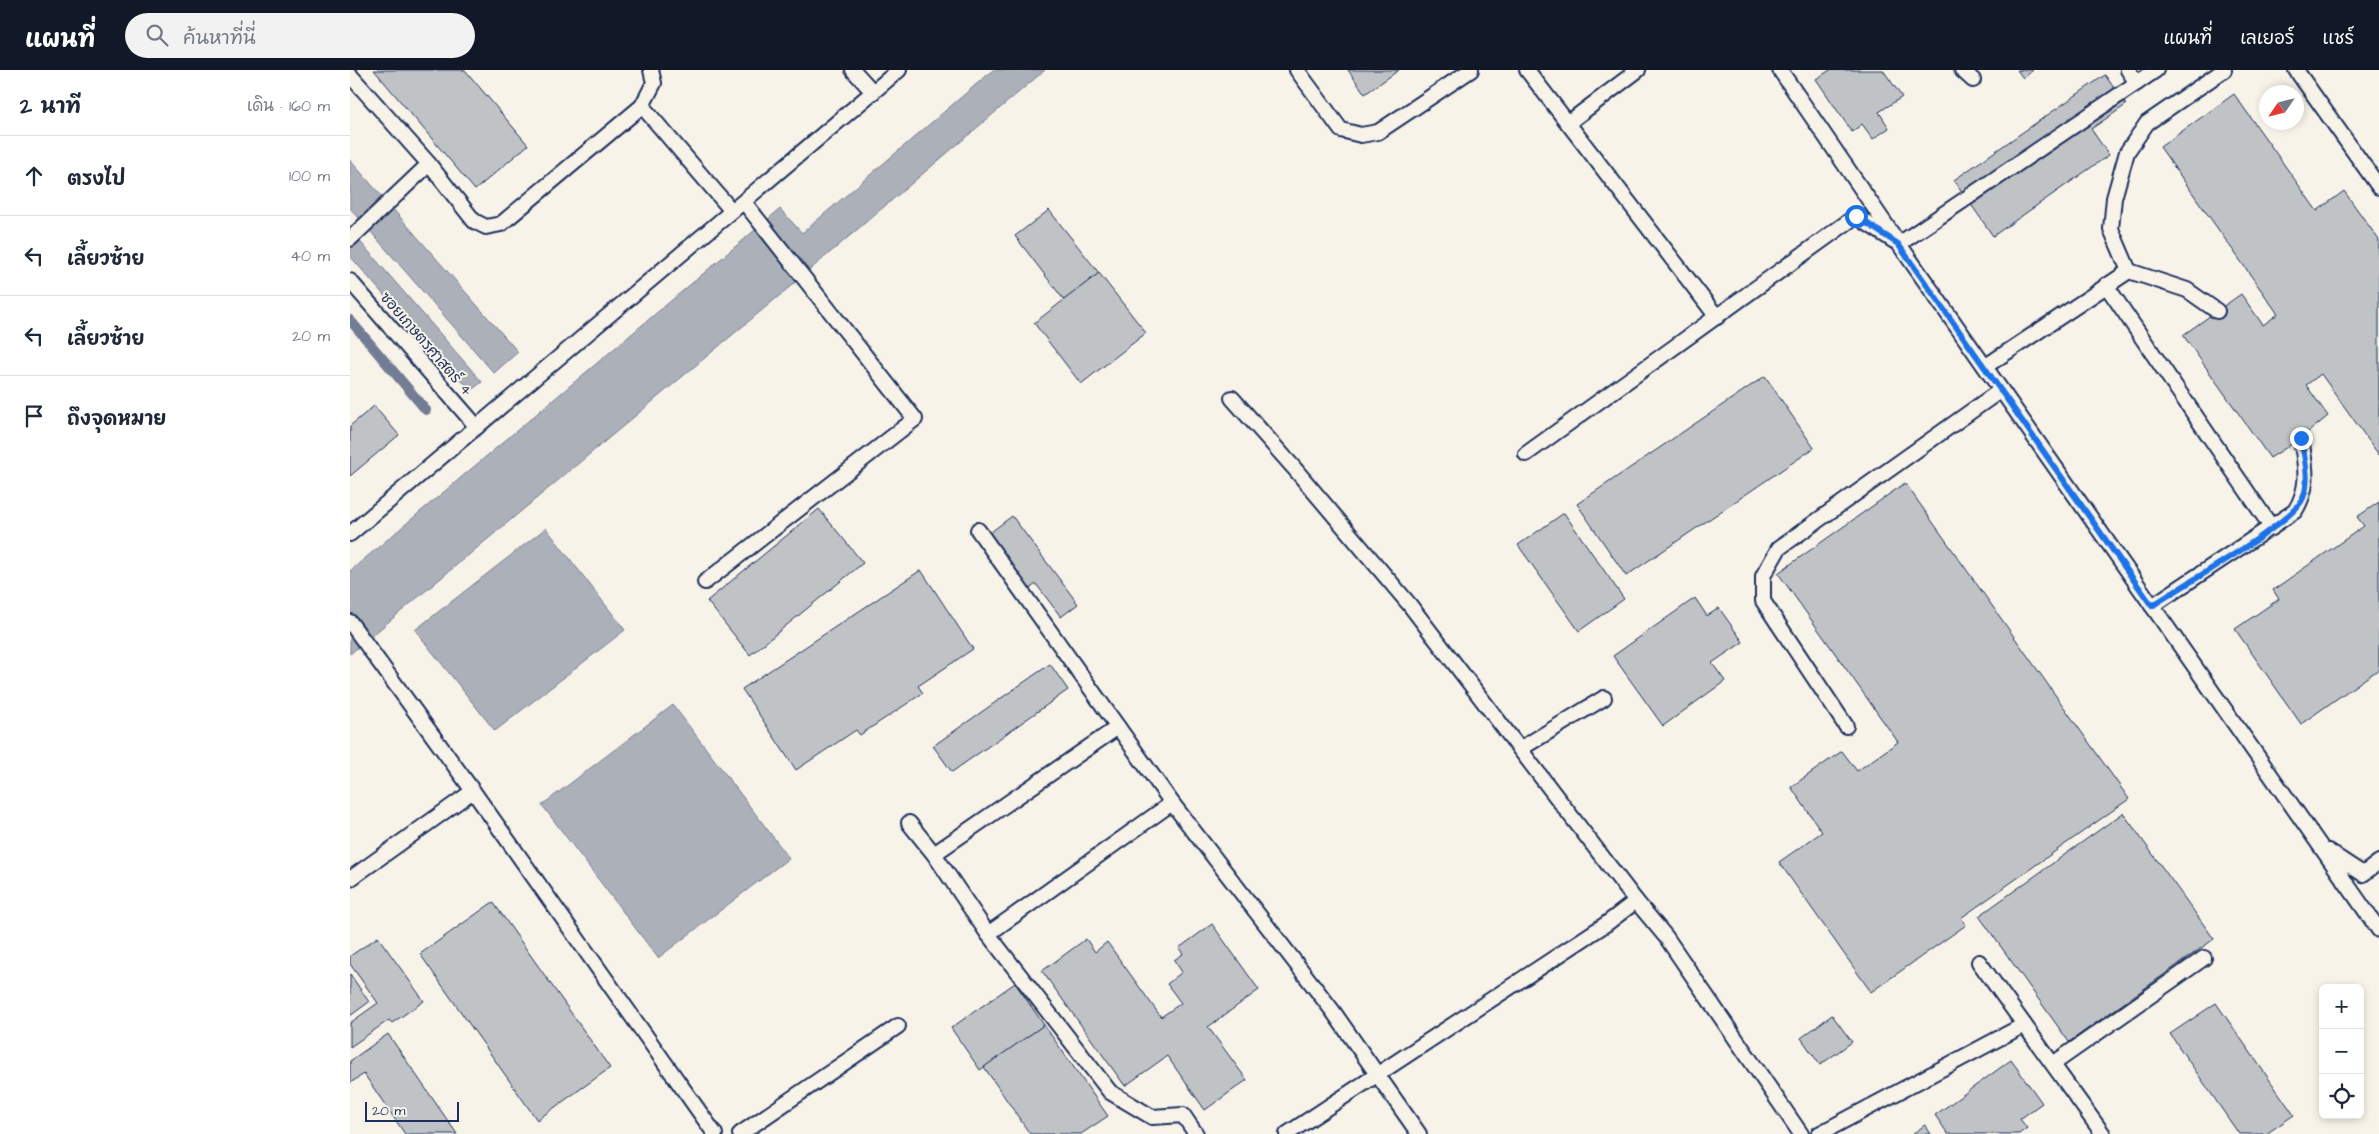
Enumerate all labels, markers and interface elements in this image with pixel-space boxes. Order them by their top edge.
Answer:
search box [125,13,475,58]
icon: search [143,21,171,49]
text: แผนที่ [25,23,95,57]
text: ค้นหาที่นี่ [183,25,256,52]
text: แผนที่ [2164,26,2212,51]
text: เลเยอร์ [2240,26,2294,51]
text: แชร์ [2322,26,2354,51]
north arrow [2259,85,2304,130]
text: 2 นาที [20,92,81,121]
text: เดิน · 160 m [247,95,330,117]
icon: ahead [20,162,48,190]
text: 100 m [289,165,330,187]
text: ตรงไป [67,166,125,193]
route start [1845,205,1868,228]
icon: left [20,242,48,270]
text: 40 m [290,245,330,267]
text: เลี้ยวซ้าย [67,246,144,273]
street label: ซอยเกษตรศาสตร์ 4 [375,288,477,400]
icon: left [20,322,48,350]
text: 20 m [292,325,330,347]
text: เลี้ยวซ้าย [67,326,144,353]
icon: arrive [20,402,48,430]
text: ถึงจุดหมาย [67,406,166,433]
route end [2290,427,2313,450]
map controls [2319,984,2364,1119]
button: + [2319,984,2364,1029]
button: − [2319,1029,2364,1074]
button: locate [2319,1074,2364,1119]
scale bar [365,1099,459,1122]
text: 20 m [372,1101,405,1121]

